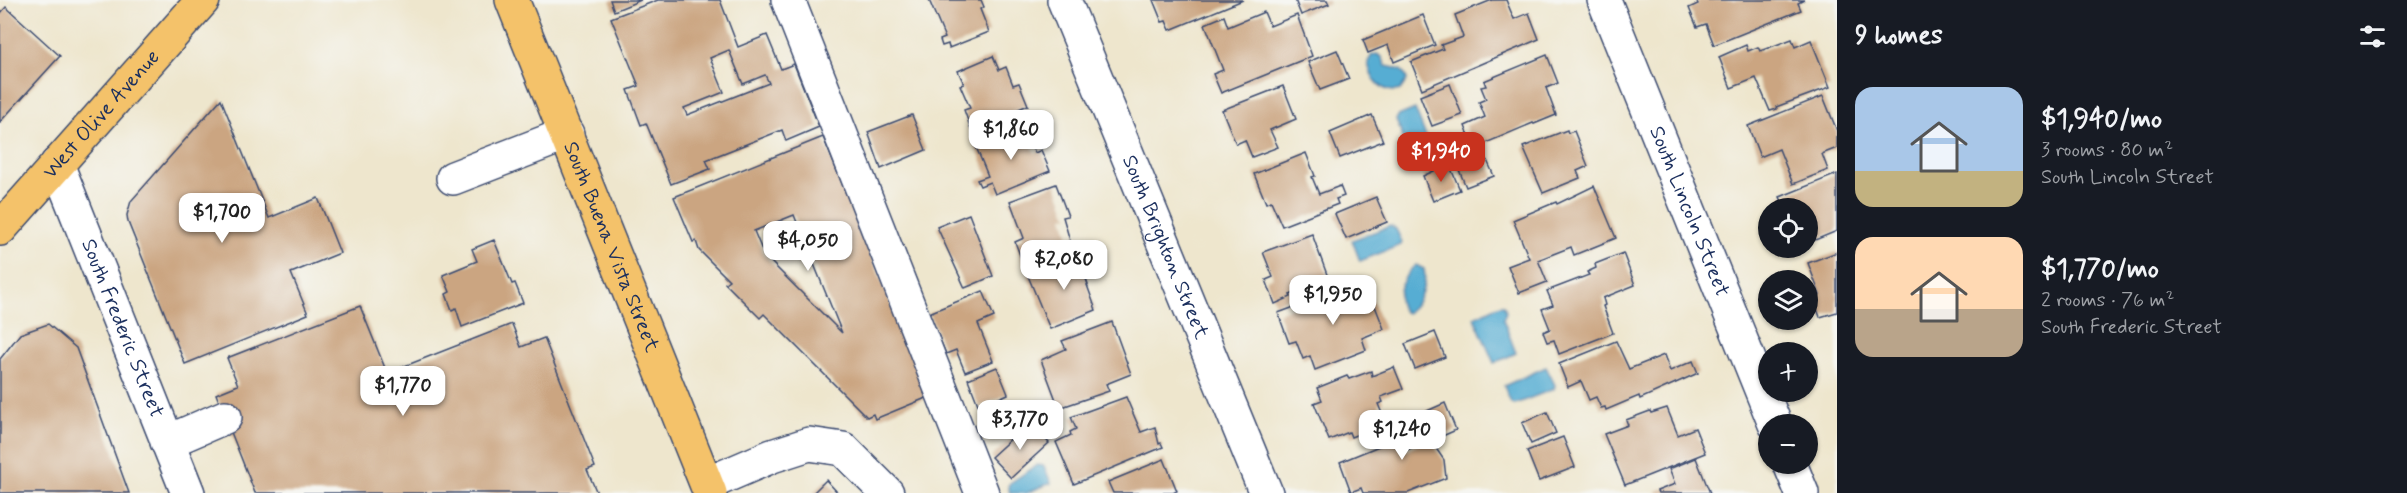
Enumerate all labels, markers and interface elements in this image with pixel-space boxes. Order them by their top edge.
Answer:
text: 9 homes [1855,19,1943,53]
icon: filters [2356,20,2389,53]
street label: West Olive Avenue [37,44,166,185]
text: $1,940/mo [2041,103,2162,137]
pin: $1,860 [962,110,1060,161]
icon: home [1903,111,1975,183]
text: $1,860 [983,116,1039,143]
street label: South Lincoln Street [1642,122,1736,301]
pin: $1,940 [1392,132,1490,183]
street label: South Buena Vista Street [556,137,666,357]
text: 3 rooms · 80 m² [2041,137,2173,164]
text: $1,940 [1411,138,1471,165]
street label: South Brighton Street [1115,151,1216,344]
text: South Lincoln Street [2041,164,2214,191]
pin: $1,700 [173,193,271,244]
map controls [1758,198,1818,474]
button: locate [1758,198,1818,258]
text: $1,700 [193,199,251,226]
pin: $4,050 [759,221,857,272]
text: $4,050 [777,227,839,254]
street label: South Frederic Street [74,235,171,422]
pin: $2,080 [1015,240,1113,291]
text: $2,080 [1034,246,1094,273]
text: $1,770/mo [2041,253,2159,287]
icon: home [1903,261,1975,333]
button: layers [1758,270,1818,330]
pin: $1,950 [1284,275,1382,326]
text: $1,950 [1303,281,1363,308]
text: 2 rooms · 76 m² [2041,287,2174,314]
text: South Frederic Street [2041,314,2222,341]
button: + [1758,342,1818,402]
pin: $1,770 [354,366,452,417]
text: $1,770 [374,372,432,399]
pin: $3,770 [971,400,1069,451]
text: $3,770 [991,406,1049,433]
pin: $1,240 [1353,410,1451,461]
button: − [1758,414,1818,474]
text: $1,240 [1373,416,1431,443]

